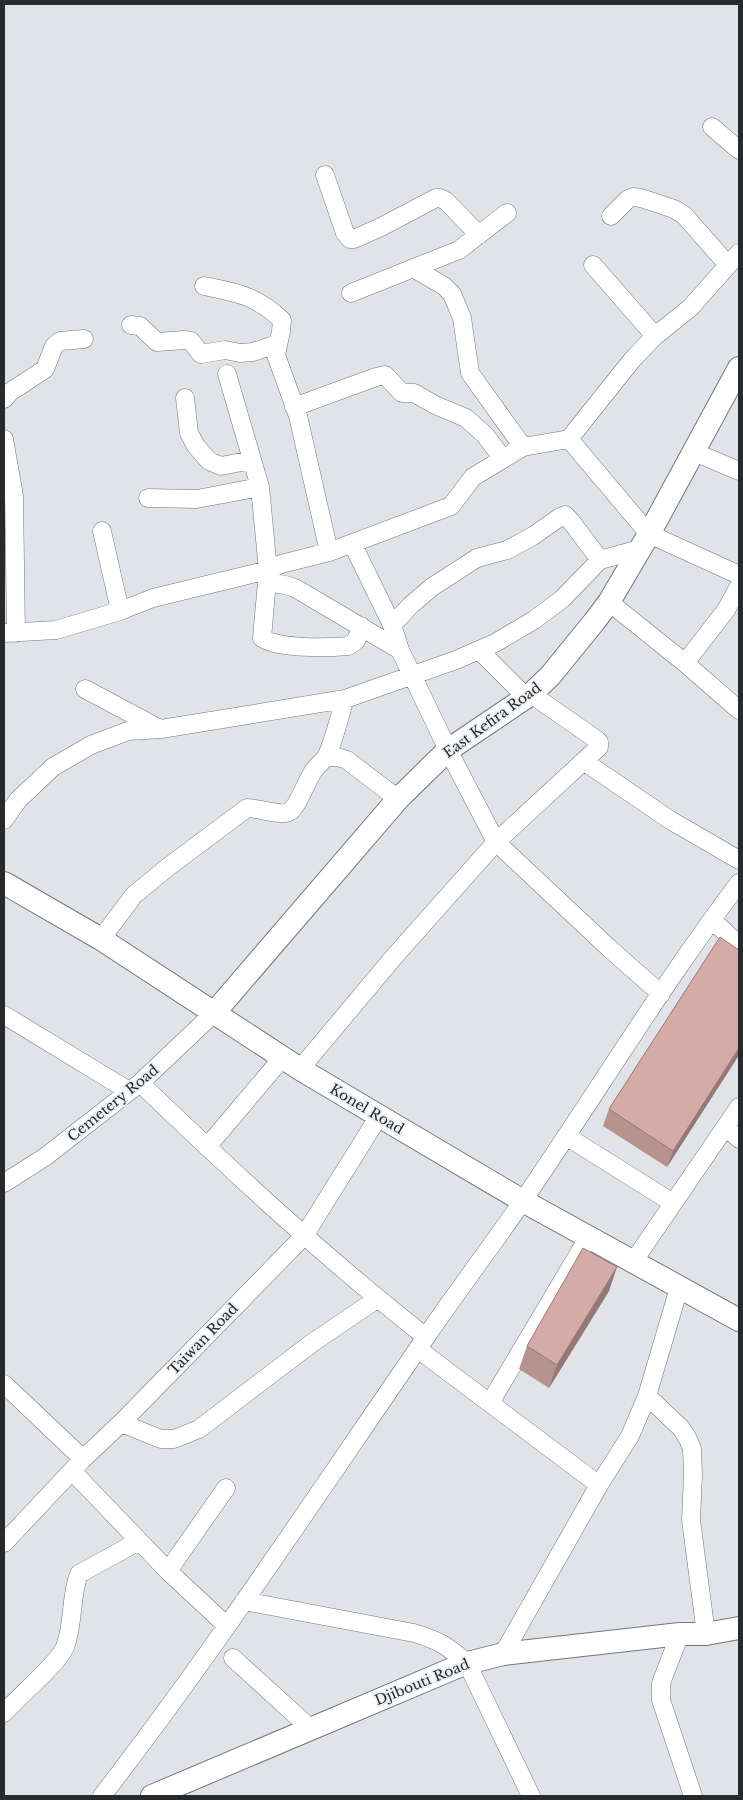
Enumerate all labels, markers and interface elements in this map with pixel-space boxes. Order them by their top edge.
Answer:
street label: East Kefira Road [439,678,545,762]
street label: Cemetery Road [64,1060,163,1145]
street label: Konel Road [327,1080,408,1138]
street label: Taiwan Road [164,1299,242,1379]
street label: Djibouti Road [372,1655,472,1709]

